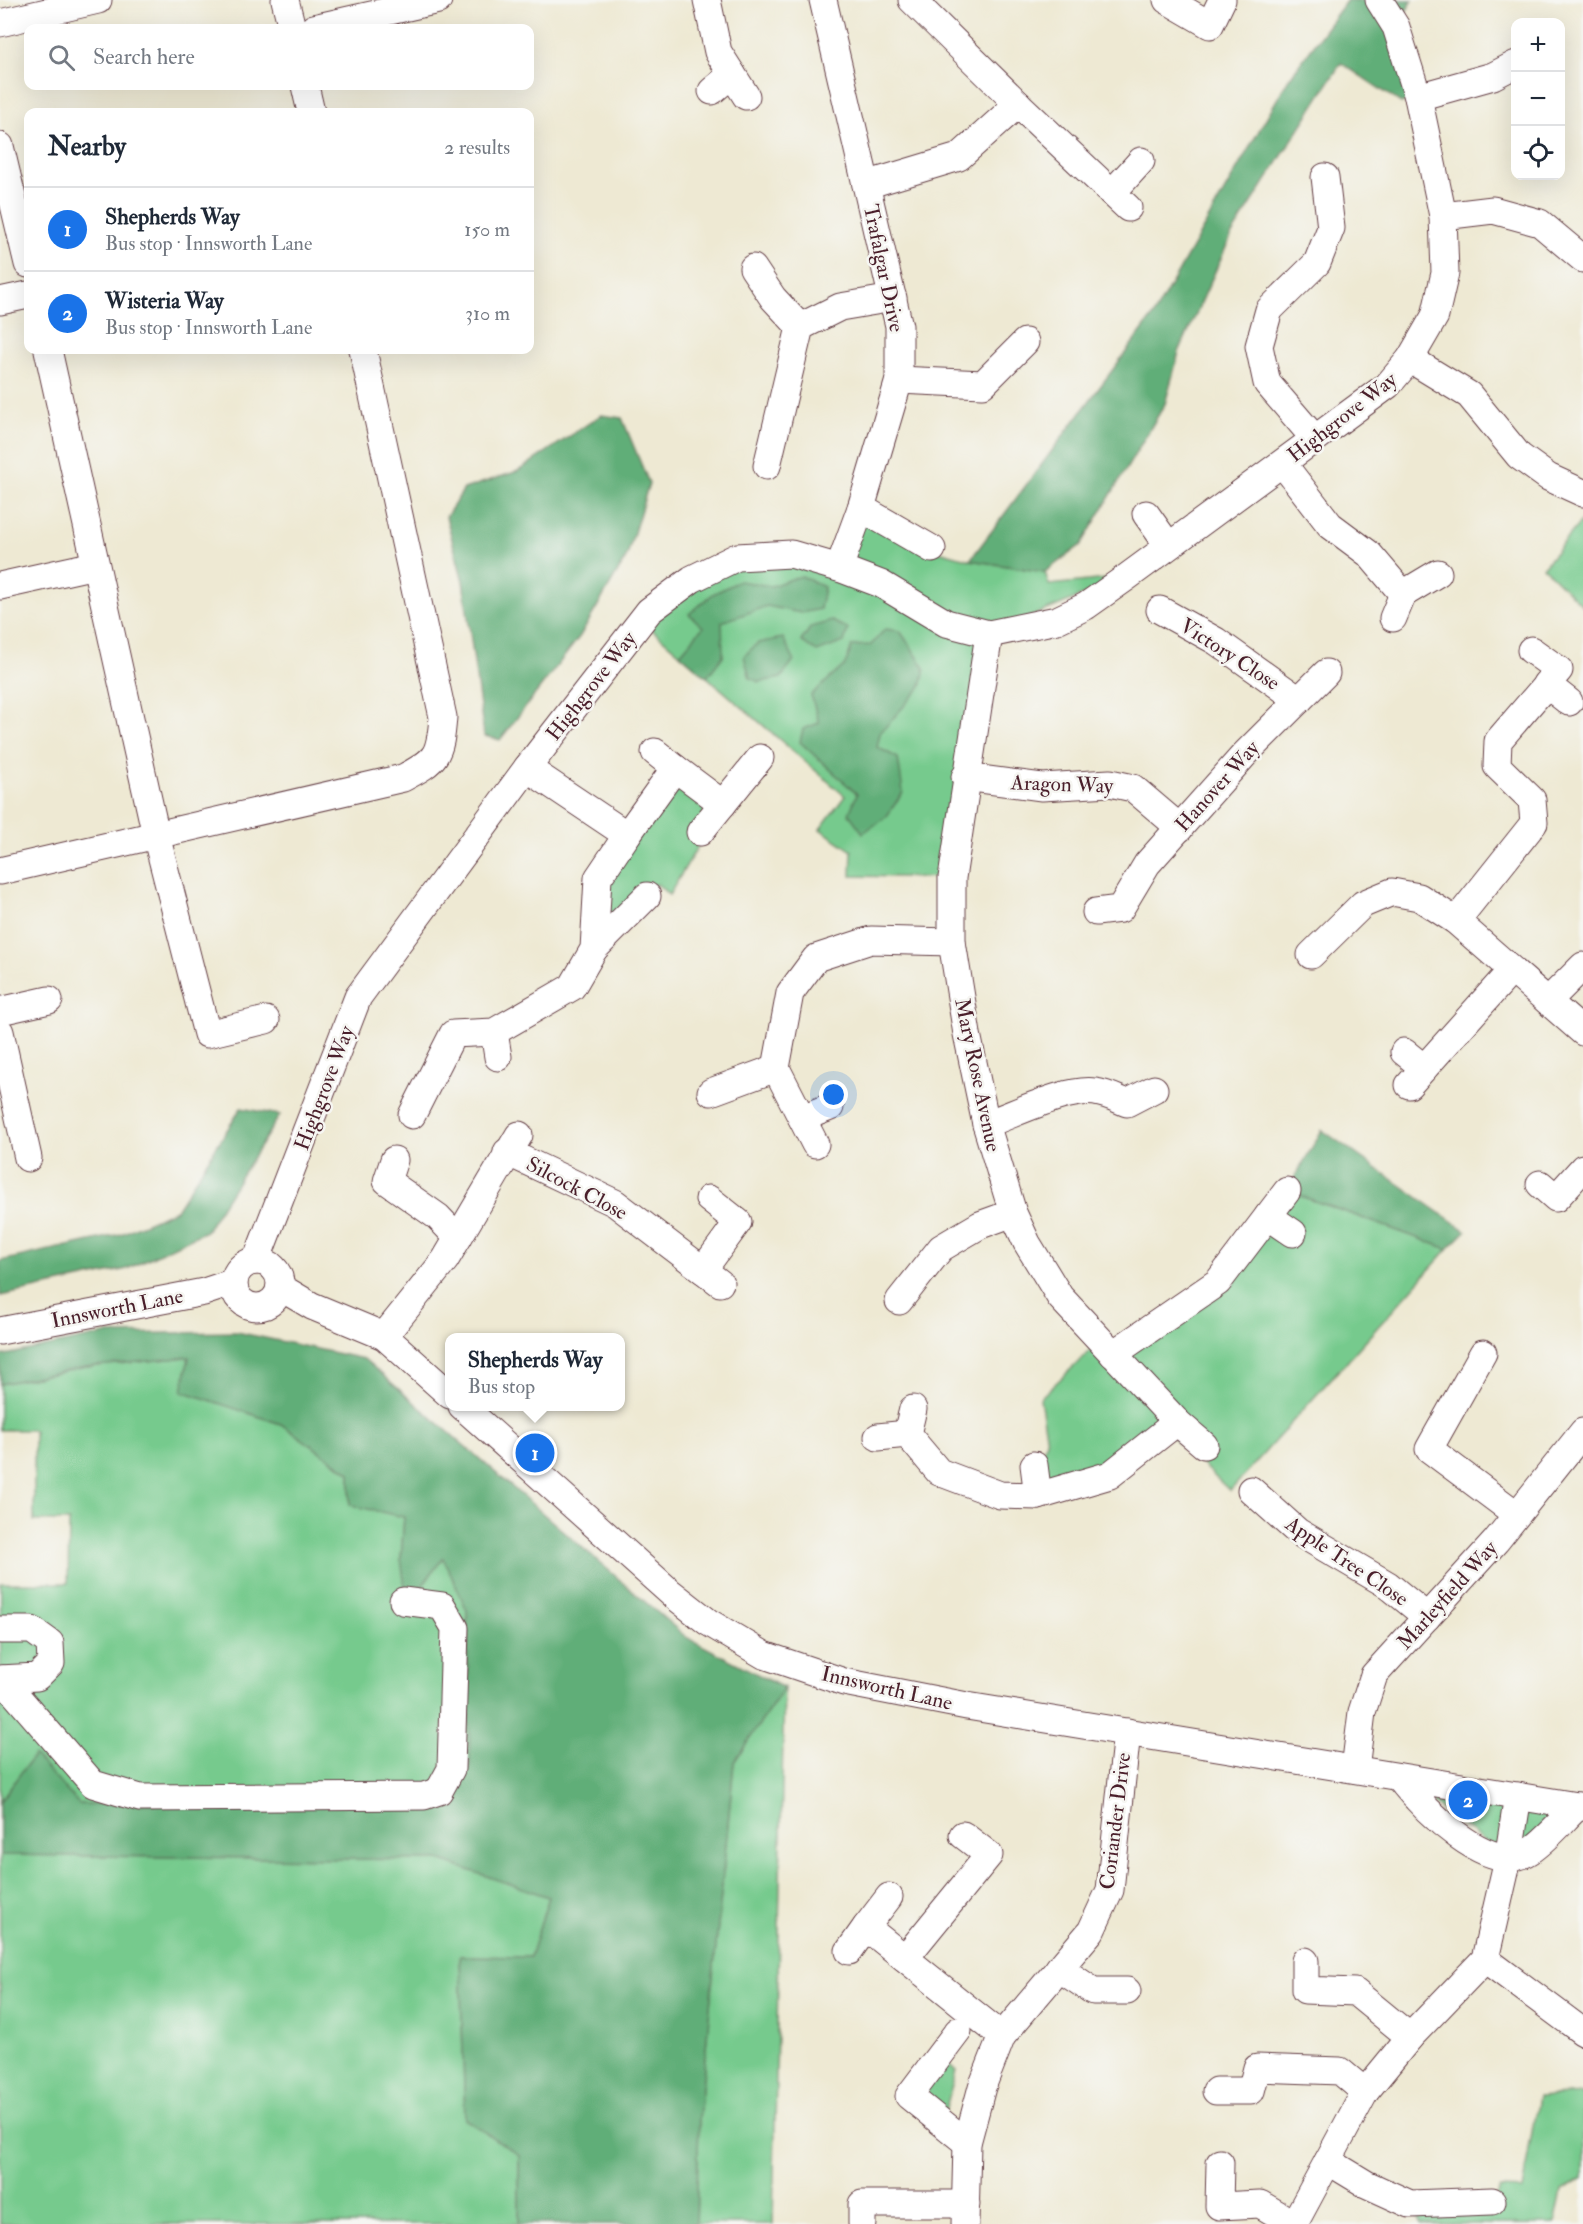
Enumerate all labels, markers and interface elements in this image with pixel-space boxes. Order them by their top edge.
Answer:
map controls [1511,18,1565,180]
button: + [1511,18,1565,72]
search box [24,24,534,90]
icon: search [45,41,78,74]
text: Search here [93,43,195,71]
button: − [1511,72,1565,126]
button: locate [1511,126,1565,180]
text: Nearby [48,131,126,163]
text: 2 results [444,135,510,160]
street label: Trafalgar Drive [857,202,910,335]
text: Shepherds Way [105,203,240,231]
text: 1 [64,217,71,242]
text: 150 m [464,217,510,242]
text: Bus stop · Innsworth Lane [105,231,312,256]
text: Wisteria Way [105,287,224,315]
text: 2 [62,301,73,326]
text: 310 m [465,301,510,326]
text: Bus stop · Innsworth Lane [105,315,312,340]
street label: Highgrove Way [1282,366,1403,468]
street label: Victory Close [1175,612,1285,697]
street label: Highgrove Way [540,626,643,746]
street label: Hanover Way [1169,735,1266,838]
street label: Aragon Way [1009,769,1115,800]
street label: Mary Rose Avenue [948,996,1007,1155]
street label: Highgrove Way [288,1021,361,1154]
your location [819,1080,848,1109]
street label: Silcock Close [522,1151,632,1226]
street label: Innsworth Lane [49,1282,186,1335]
popup [445,1333,625,1411]
text: Shepherds Way [468,1346,602,1374]
text: Bus stop [468,1374,535,1399]
pin: 1 [516,1430,554,1476]
street label: Apple Tree Close [1279,1510,1414,1613]
street label: Marleyfield Way [1391,1535,1504,1655]
street label: Innsworth Lane [819,1660,955,1717]
street label: Coriander Drive [1094,1751,1137,1891]
pin: 2 [1448,1778,1488,1822]

